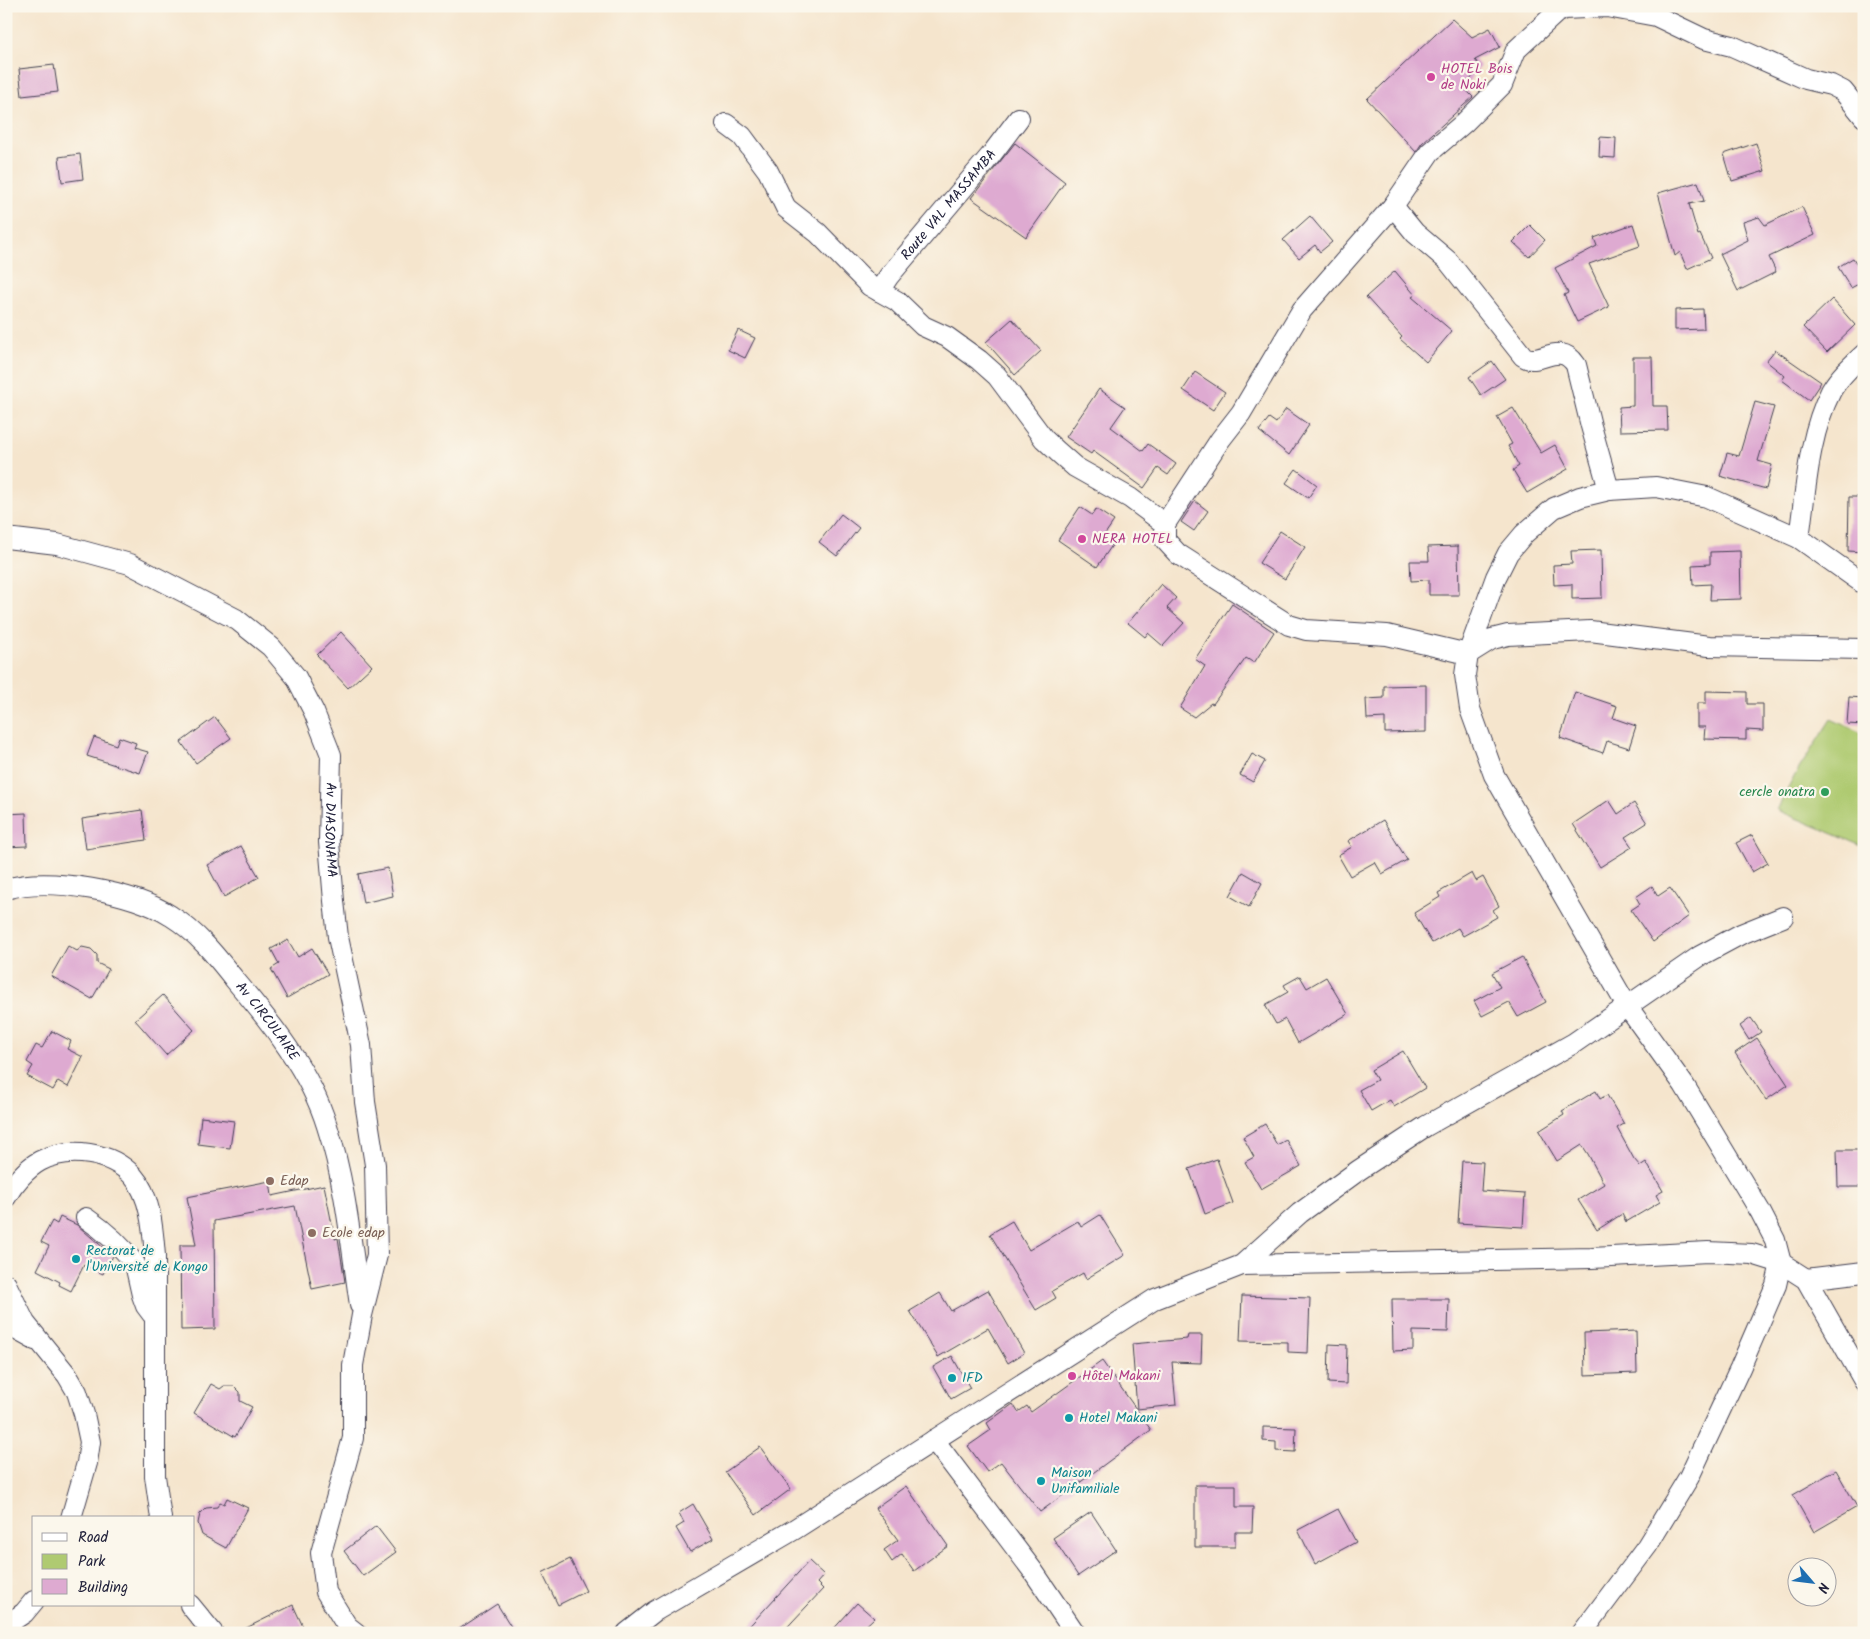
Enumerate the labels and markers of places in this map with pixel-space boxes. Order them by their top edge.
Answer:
place label: HOTEL Bois de Noki [1441,58,1512,96]
marker: HOTEL Bois de Noki [1425,71,1437,83]
place label: NERA HOTEL [1092,528,1173,550]
marker: NERA HOTEL [1076,533,1088,545]
place label: cercle onatra [1739,781,1815,803]
marker: cercle onatra [1819,786,1831,798]
place label: Edap [280,1170,309,1192]
marker: Edap [264,1175,276,1187]
place label: Ecole edap [322,1222,385,1244]
marker: Ecole edap [306,1227,318,1239]
place label: Rectorat de l'Université de Kongo [86,1240,208,1278]
marker: Rectorat de l'Université de Kongo [70,1253,82,1265]
place label: Hôtel Makani [1082,1365,1161,1387]
place label: IFD [962,1367,983,1389]
marker: Hôtel Makani [1066,1370,1078,1382]
marker: IFD [946,1372,958,1384]
place label: Hotel Makani [1079,1407,1158,1429]
marker: Hotel Makani [1063,1412,1075,1424]
place label: Maison Unifamiliale [1051,1462,1120,1500]
marker: Maison Unifamiliale [1035,1475,1047,1487]

